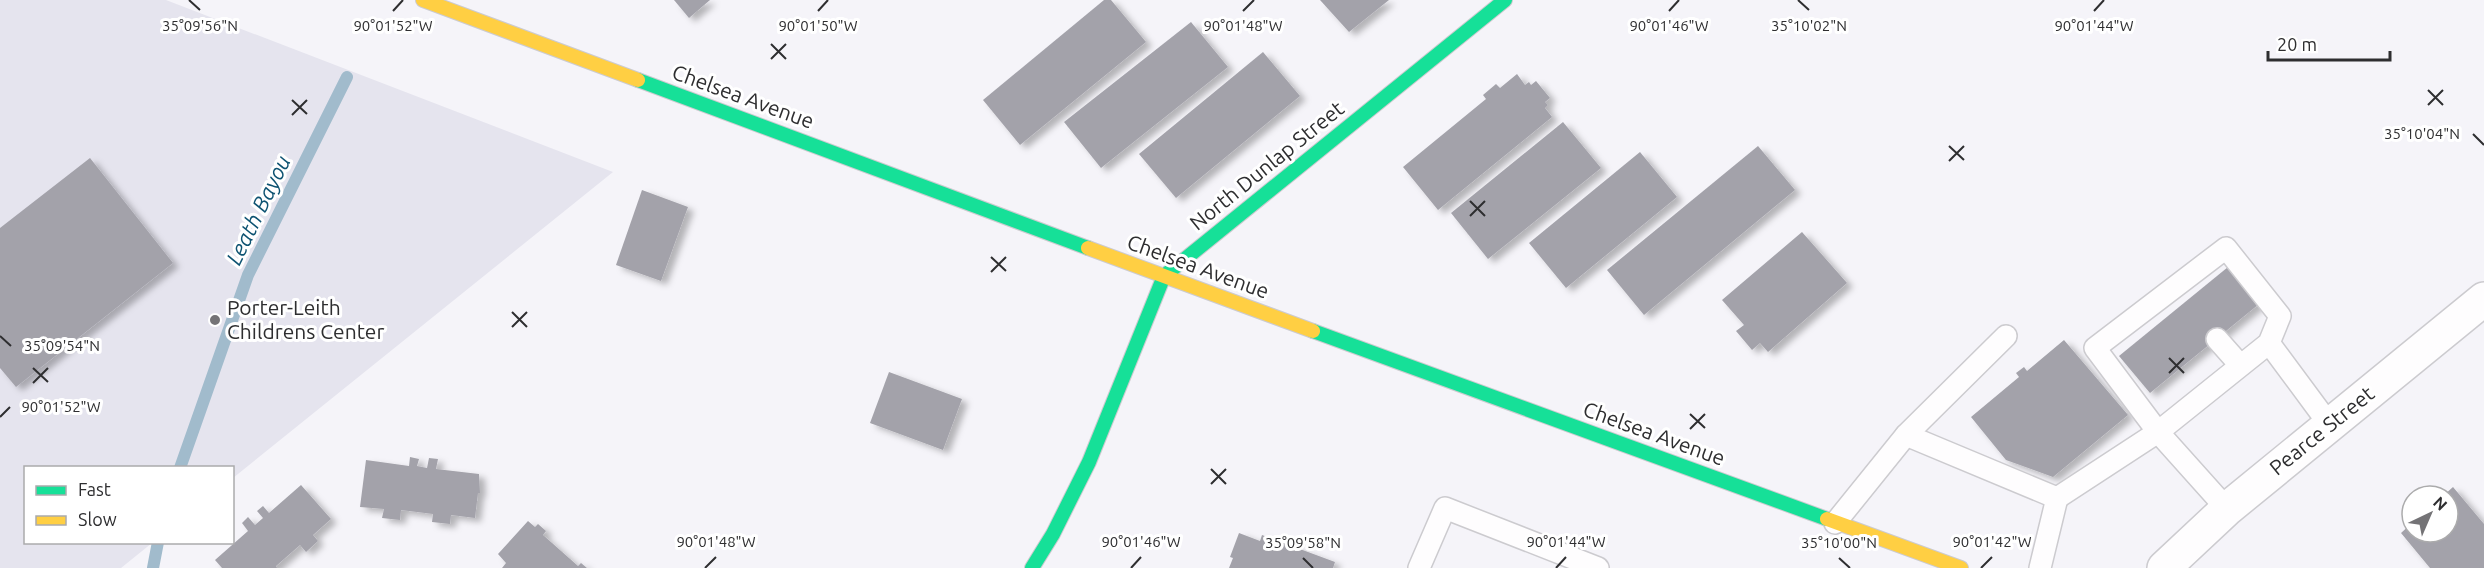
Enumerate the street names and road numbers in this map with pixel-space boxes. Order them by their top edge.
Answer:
street label: Chelsea Avenue [669,59,817,133]
street label: North Dunlap Street [1185,96,1348,235]
street label: Chelsea Avenue [1124,229,1272,303]
street label: Pearce Street [2264,381,2378,480]
street label: Chelsea Avenue [1580,396,1728,470]

